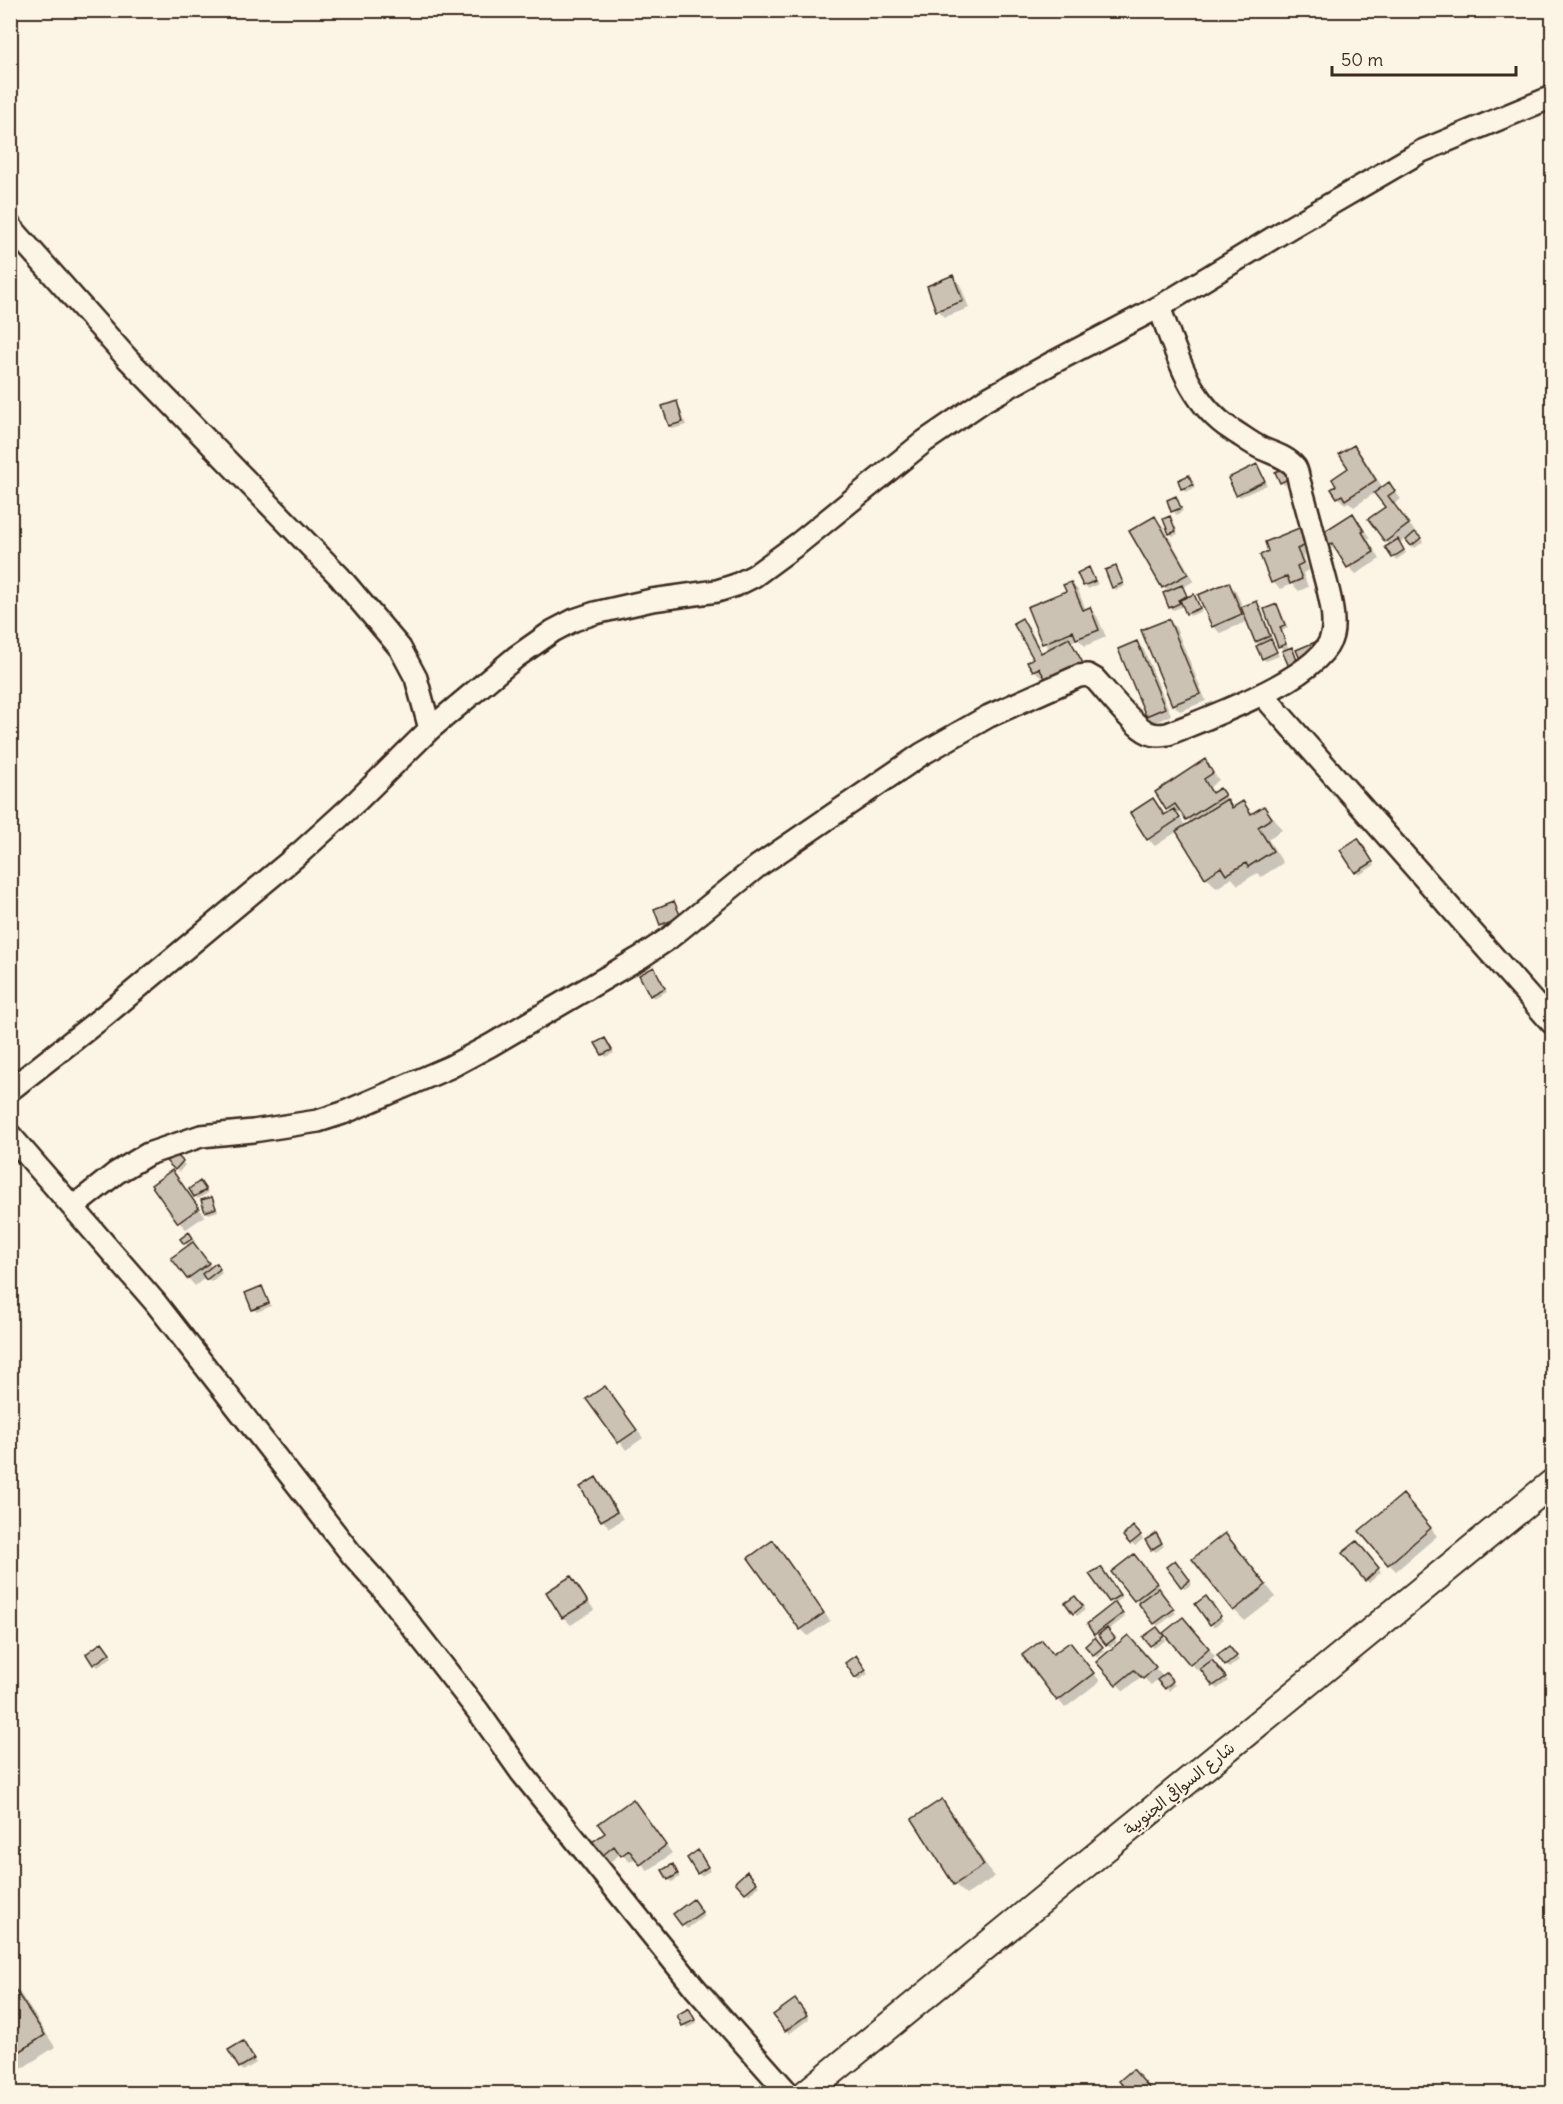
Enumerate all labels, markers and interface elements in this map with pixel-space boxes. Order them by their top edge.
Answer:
scale bar [1332,39,1516,77]
text: 50 m [1341,48,1383,71]
street label: شارع السواقي الجنوبية [1120,1737,1240,1840]

